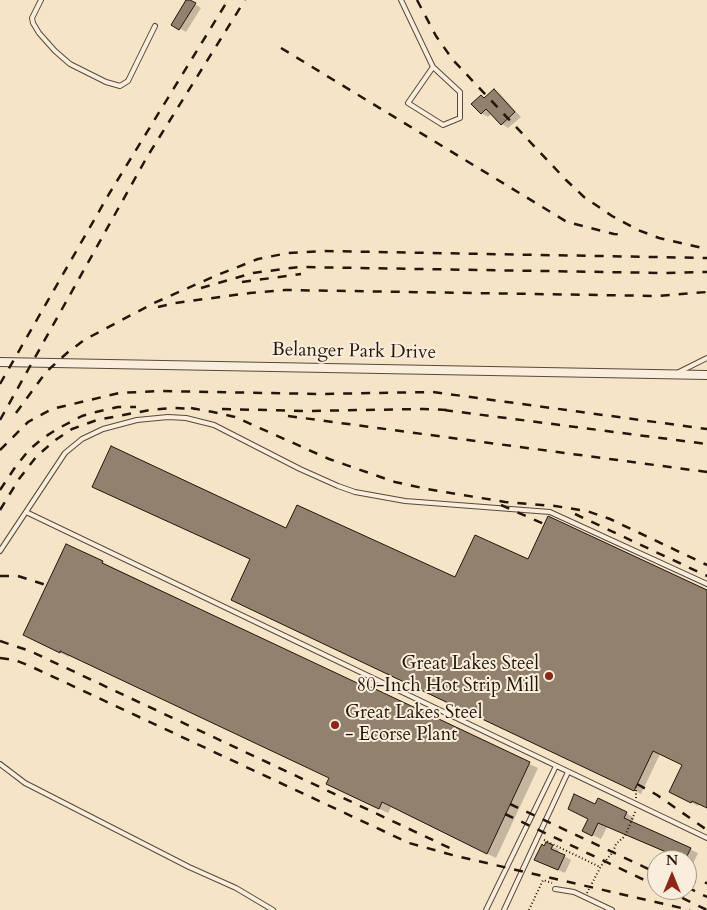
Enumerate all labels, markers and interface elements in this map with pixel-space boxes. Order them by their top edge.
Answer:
street label: Belanger Park Drive [272,339,436,365]
place label: Great Lakes Steel 80-Inch Hot Strip Mill [356,654,539,698]
marker: Great Lakes Steel 80-Inch Hot Strip Mill [543,670,555,682]
place label: Great Lakes Steel - Ecorse Plant [345,703,482,747]
marker: Great Lakes Steel - Ecorse Plant [329,719,341,731]
north arrow [647,850,697,900]
text: N [666,851,678,870]

